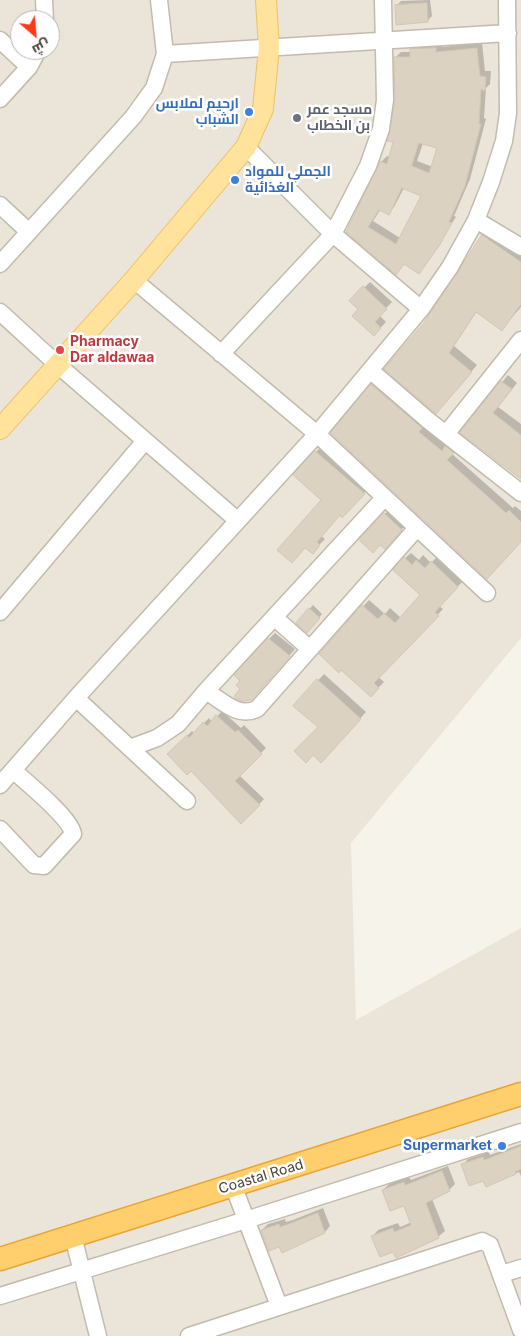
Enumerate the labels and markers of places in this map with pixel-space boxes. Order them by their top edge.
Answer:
place label: ارحيم لملابس الشباب [156,96,239,128]
place label: مسجد عمر بن الخطاب [307,102,372,134]
marker: ارحيم لملابس الشباب [243,106,255,118]
marker: مسجد عمر بن الخطاب [291,112,303,124]
place label: الجملي للمواد الغذائية [245,164,331,196]
marker: الجملي للمواد الغذائية [229,174,241,186]
place label: Pharmacy Dar aldawaa [70,334,154,367]
marker: Pharmacy Dar aldawaa [54,344,66,356]
place label: Supermarket [403,1138,492,1154]
marker: Supermarket [496,1140,508,1152]

